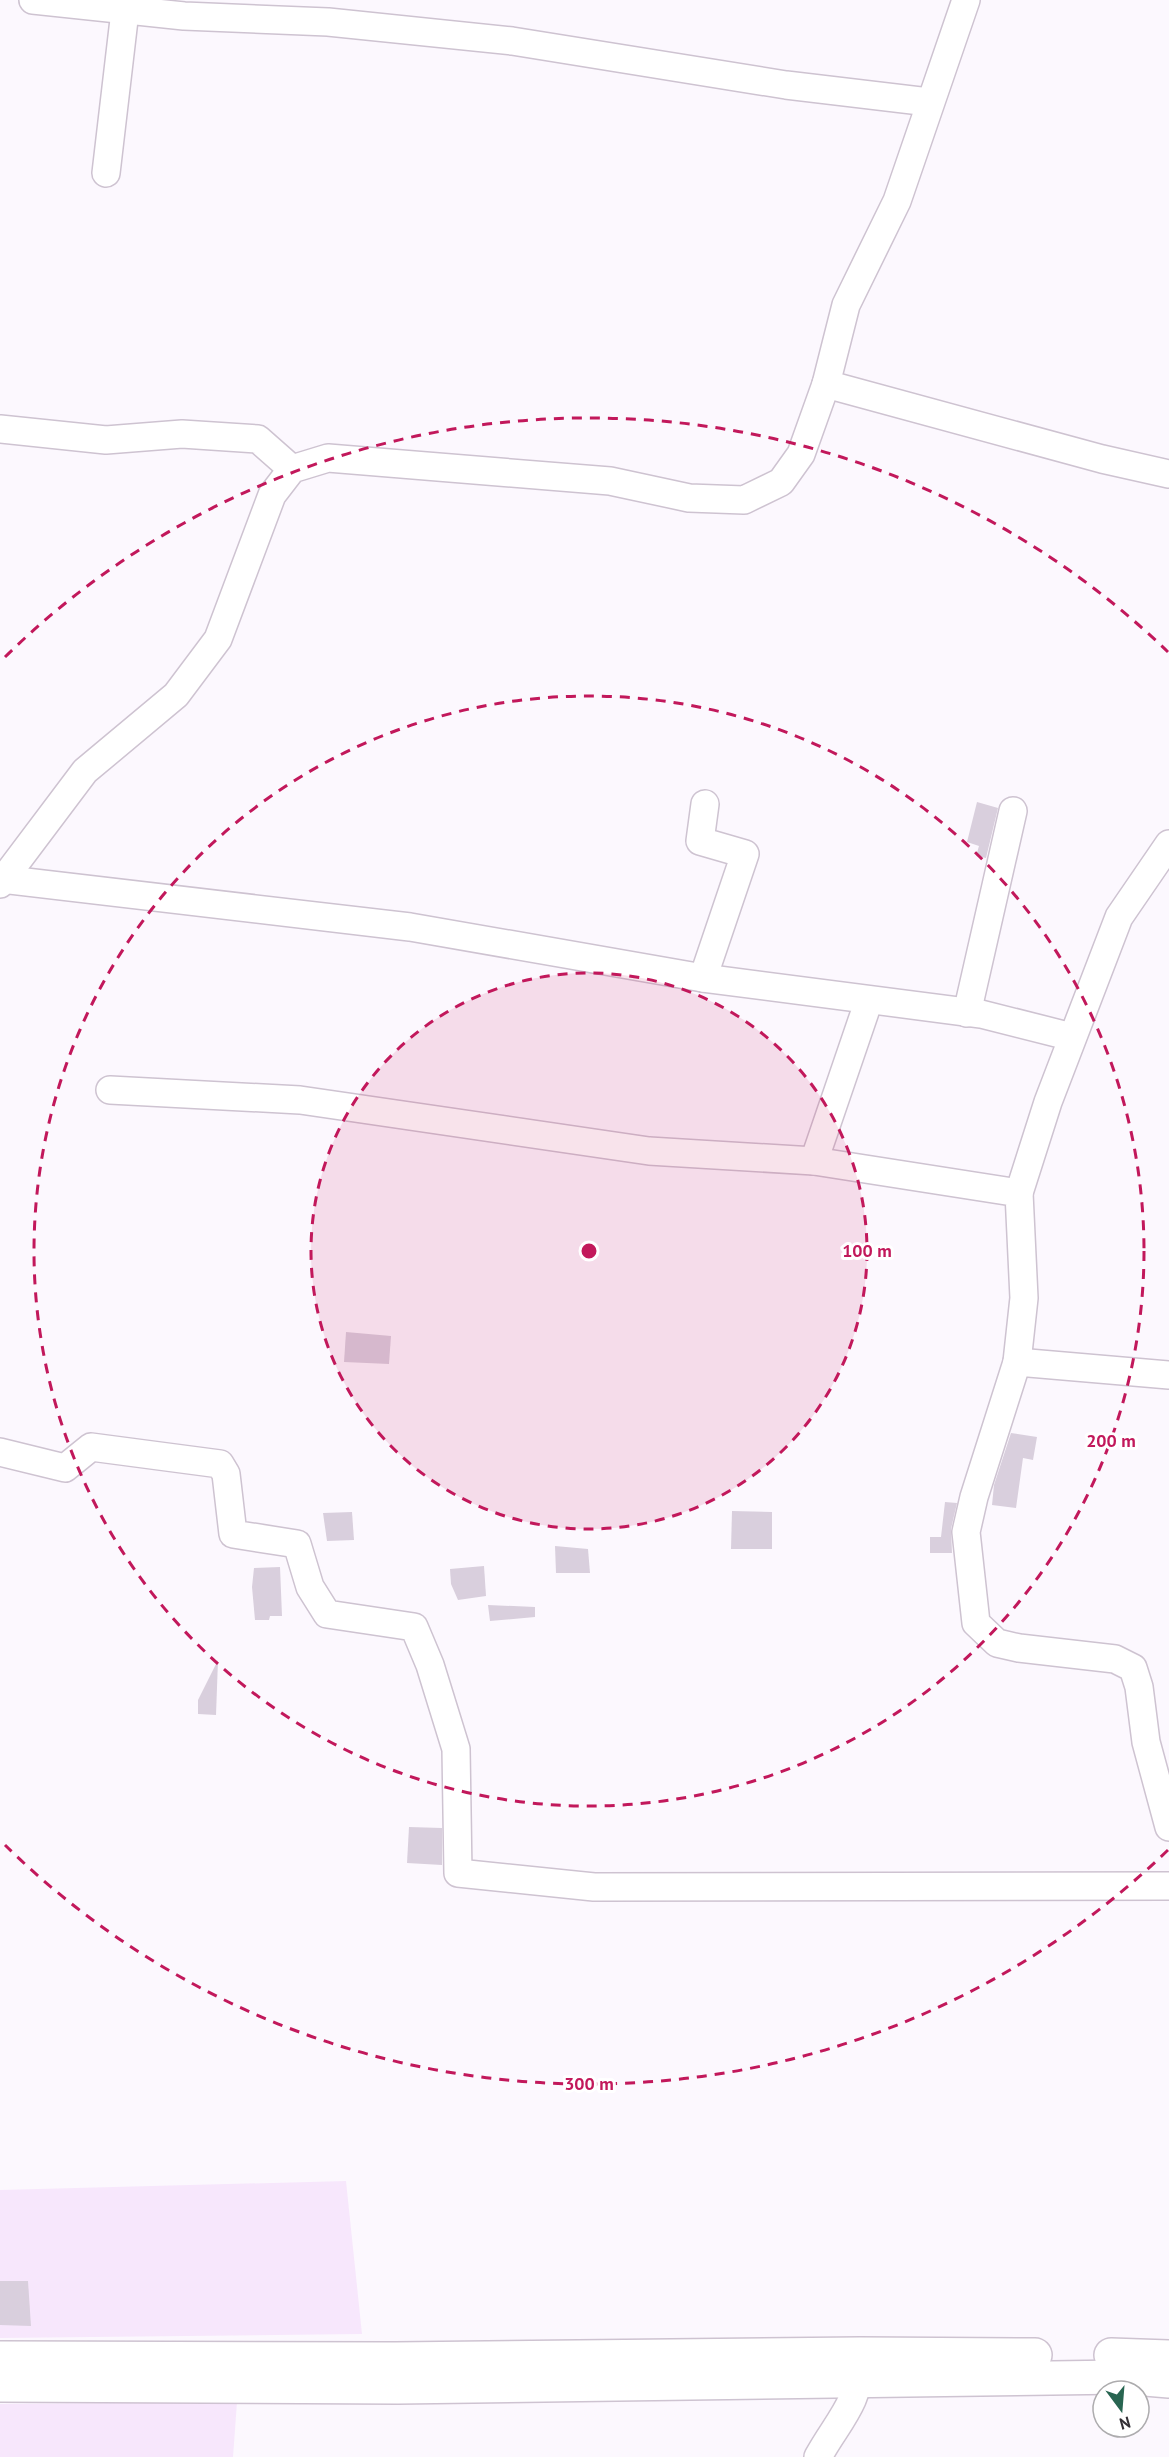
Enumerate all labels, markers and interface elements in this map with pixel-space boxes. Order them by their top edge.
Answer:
text: 100 m [842,1239,892,1262]
centre of rings [579,1241,599,1261]
text: 200 m [1086,1429,1136,1452]
text: 300 m [564,2072,614,2095]
north arrow [1091,2379,1151,2439]
text: N [1117,2412,1133,2434]

